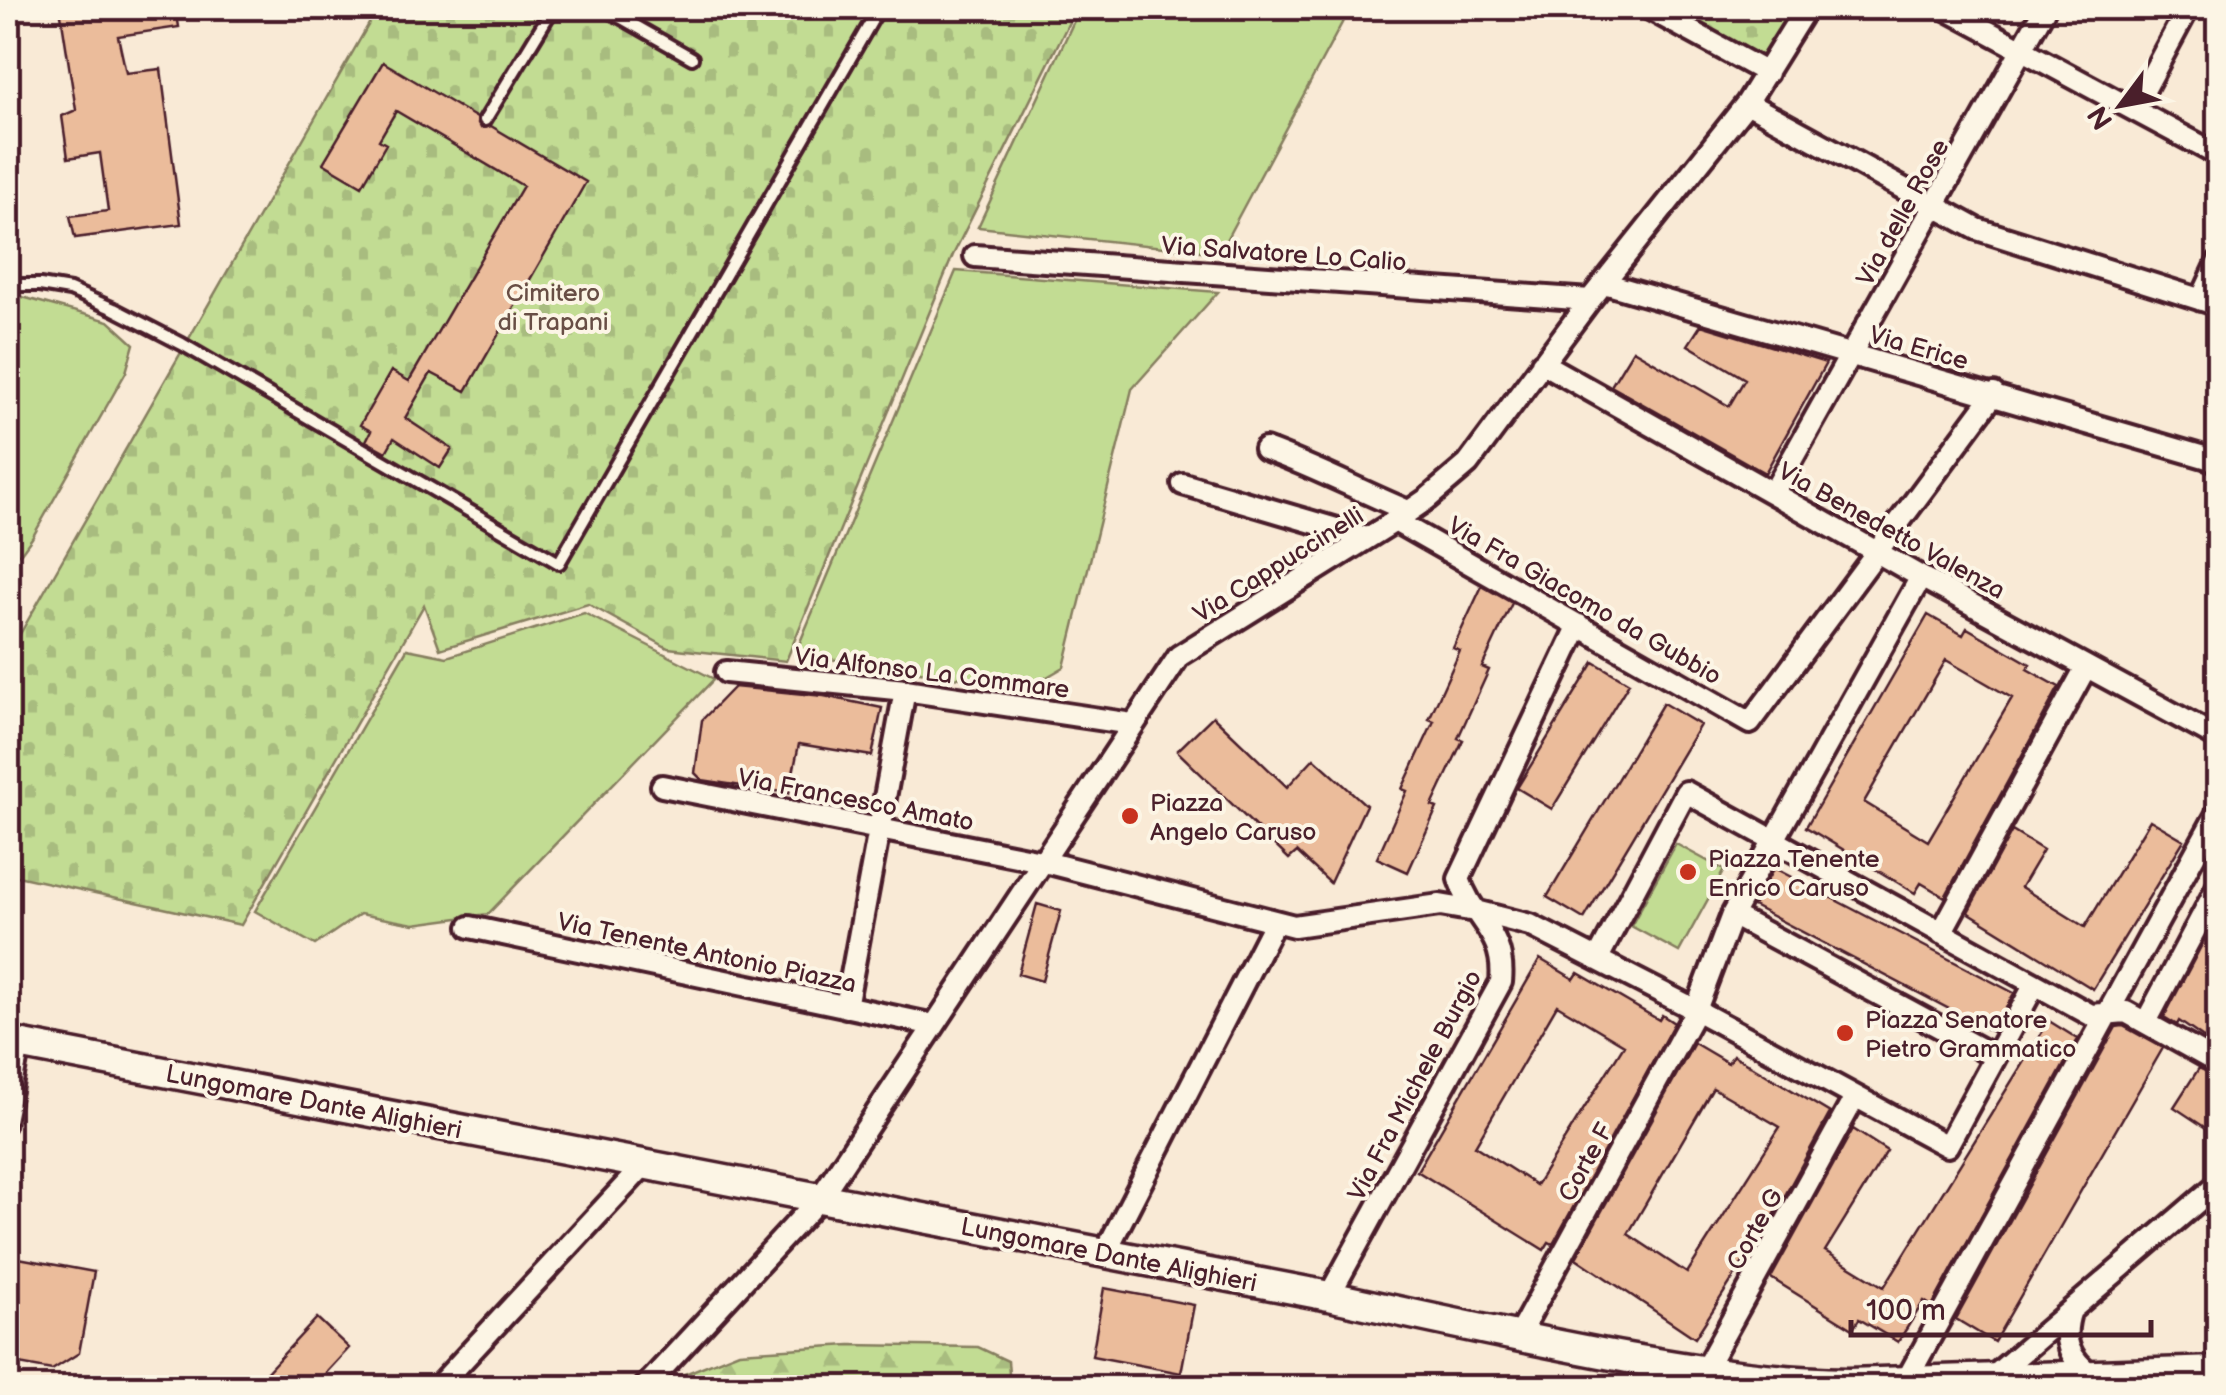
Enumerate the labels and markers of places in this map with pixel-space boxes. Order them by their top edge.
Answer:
place label: Piazza Angelo Caruso [1150,788,1316,848]
marker: Piazza Angelo Caruso [1119,805,1141,827]
place label: Piazza Tenente Enrico Caruso [1708,844,1880,904]
marker: Piazza Tenente Enrico Caruso [1677,861,1699,883]
place label: Piazza Senatore Pietro Grammatico [1865,1005,2077,1065]
marker: Piazza Senatore Pietro Grammatico [1834,1022,1856,1044]

